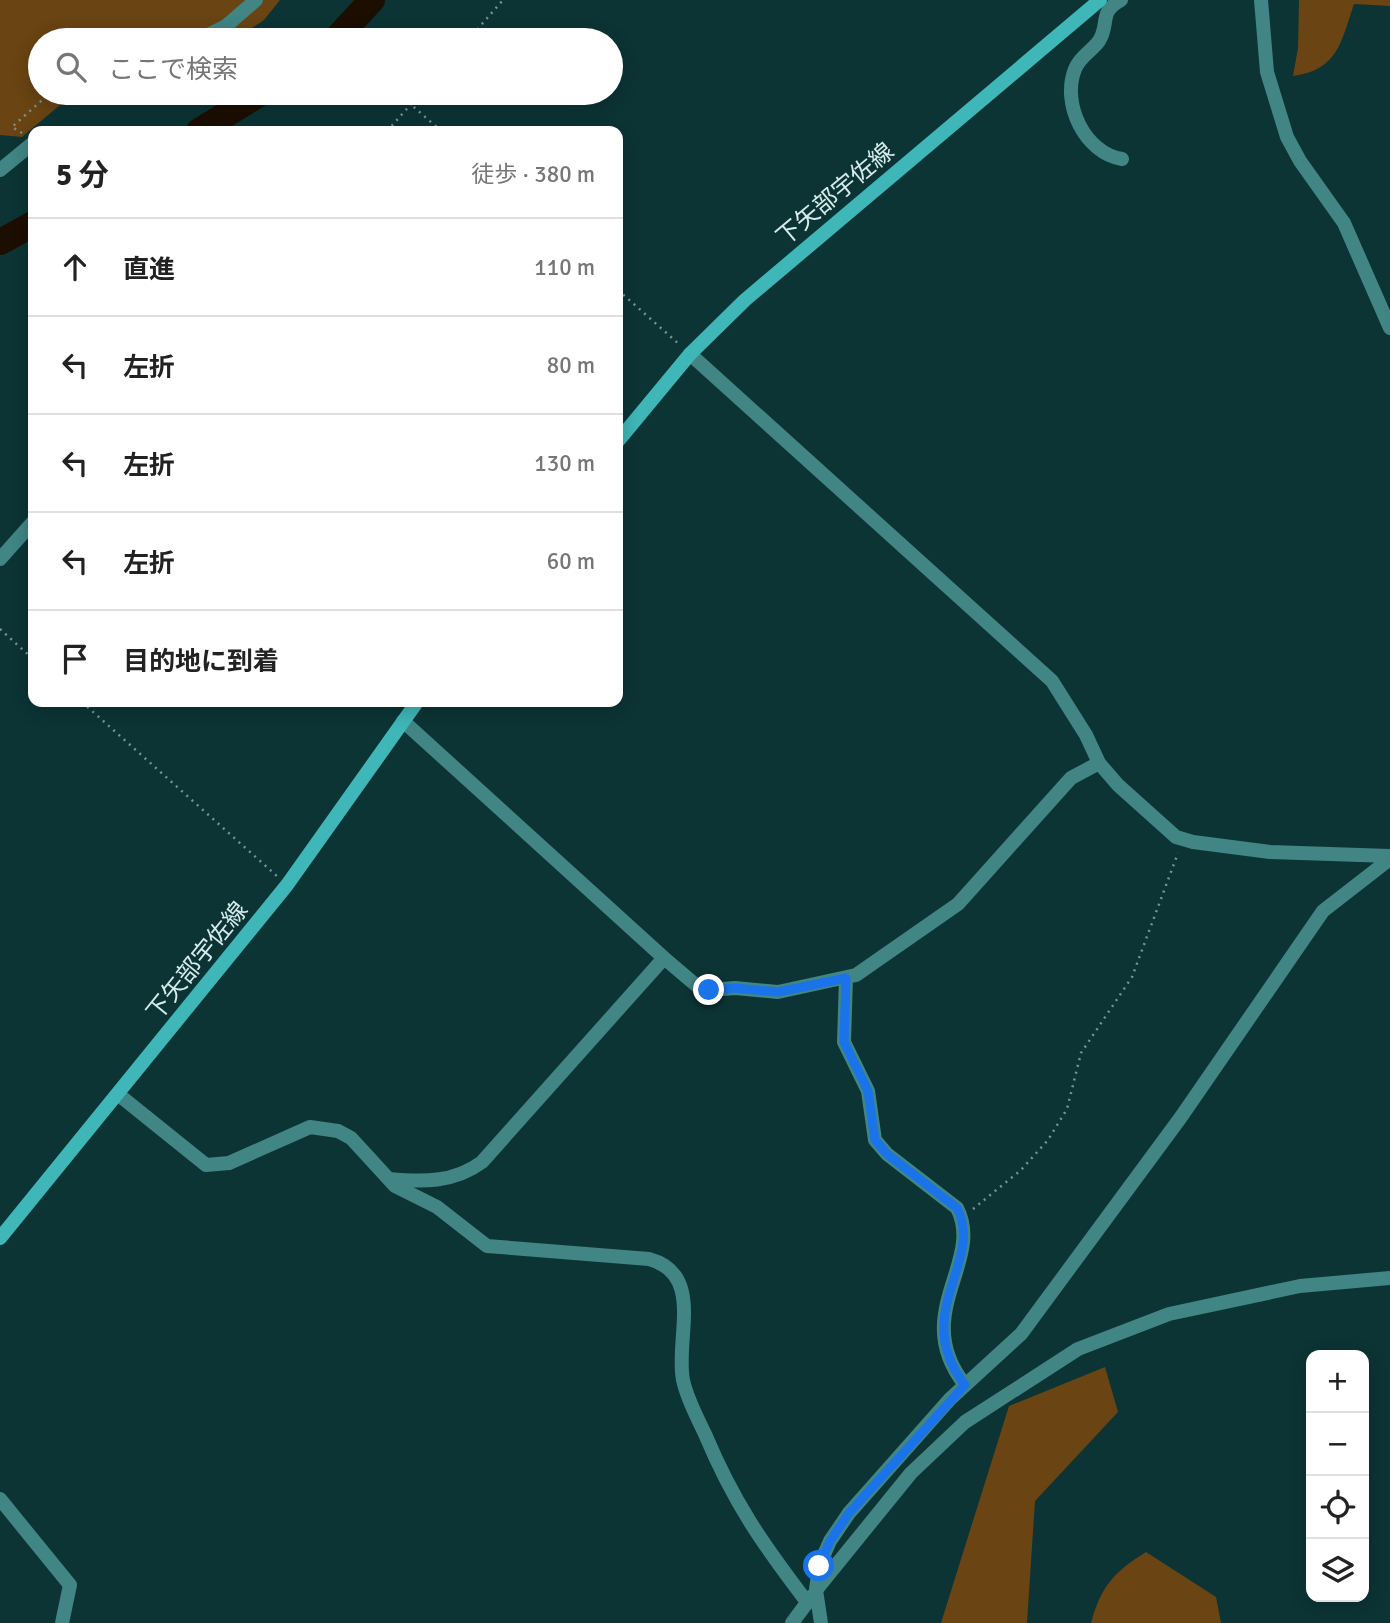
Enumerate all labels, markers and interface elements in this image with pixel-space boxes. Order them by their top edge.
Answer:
search box [28,28,623,105]
icon: search [52,48,90,86]
text: ここで検索 [108,54,238,86]
street label: 下矢部宇佐線 [770,136,900,252]
text: 5 分 [56,157,109,194]
text: 徒歩 · 380 m [471,160,595,189]
icon: ahead [56,248,94,286]
text: 110 m [534,253,595,282]
text: 直進 [123,254,175,286]
icon: left [56,346,94,384]
text: 80 m [547,351,595,380]
text: 左折 [123,352,175,384]
icon: left [56,444,94,482]
text: 130 m [534,449,595,478]
text: 左折 [123,450,175,482]
icon: left [56,542,94,580]
text: 60 m [547,547,595,576]
text: 左折 [123,548,175,580]
icon: arrive [56,640,94,678]
text: 目的地に到着 [123,646,279,678]
street label: 下矢部宇佐線 [140,896,254,1026]
route end [693,974,724,1005]
map controls [1306,1350,1369,1602]
button: + [1306,1350,1369,1413]
button: − [1306,1413,1369,1476]
button: locate [1306,1476,1369,1539]
button: layers [1306,1539,1369,1602]
route start [803,1550,834,1581]

